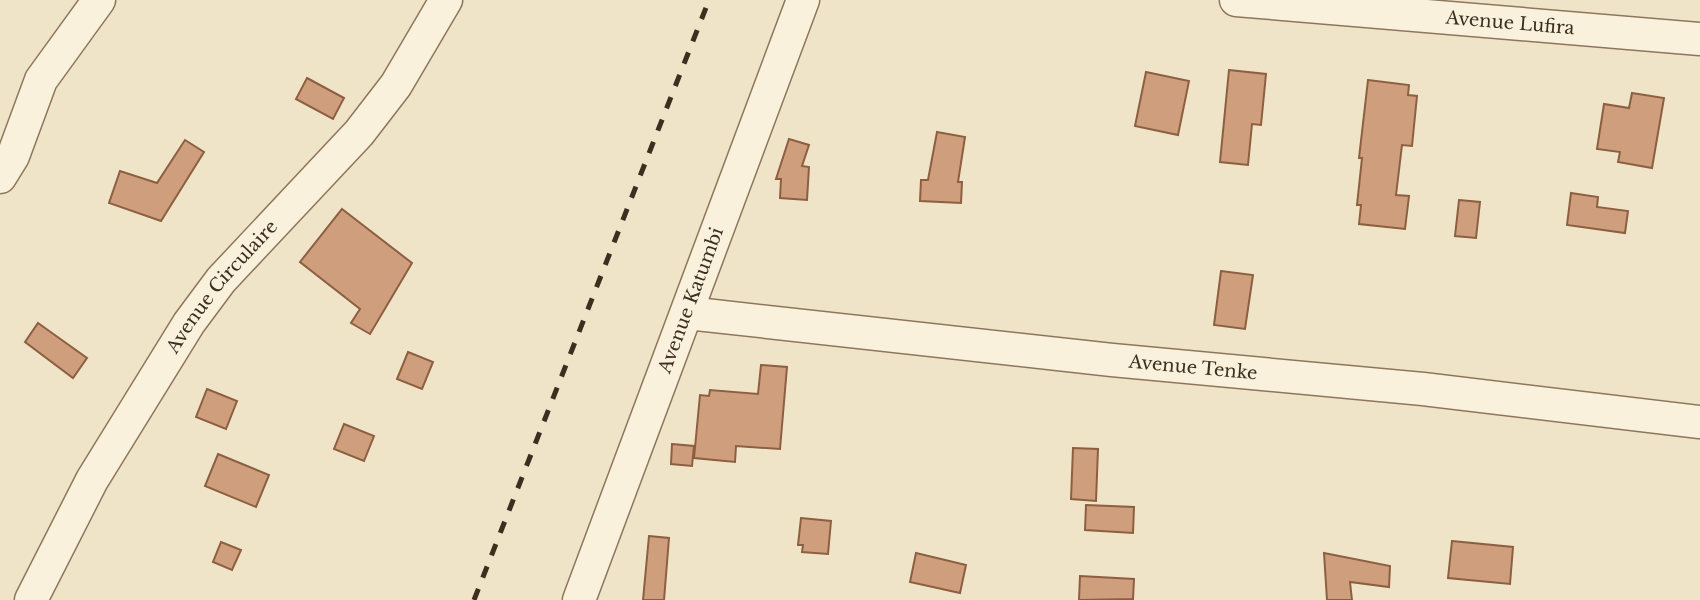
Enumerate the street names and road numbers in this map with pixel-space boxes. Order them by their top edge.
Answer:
street label: Avenue Lufira [1444,7,1575,39]
street label: Avenue Circulaire [161,216,282,358]
street label: Avenue Katumbi [653,224,728,377]
street label: Avenue Tenke [1127,351,1258,385]

